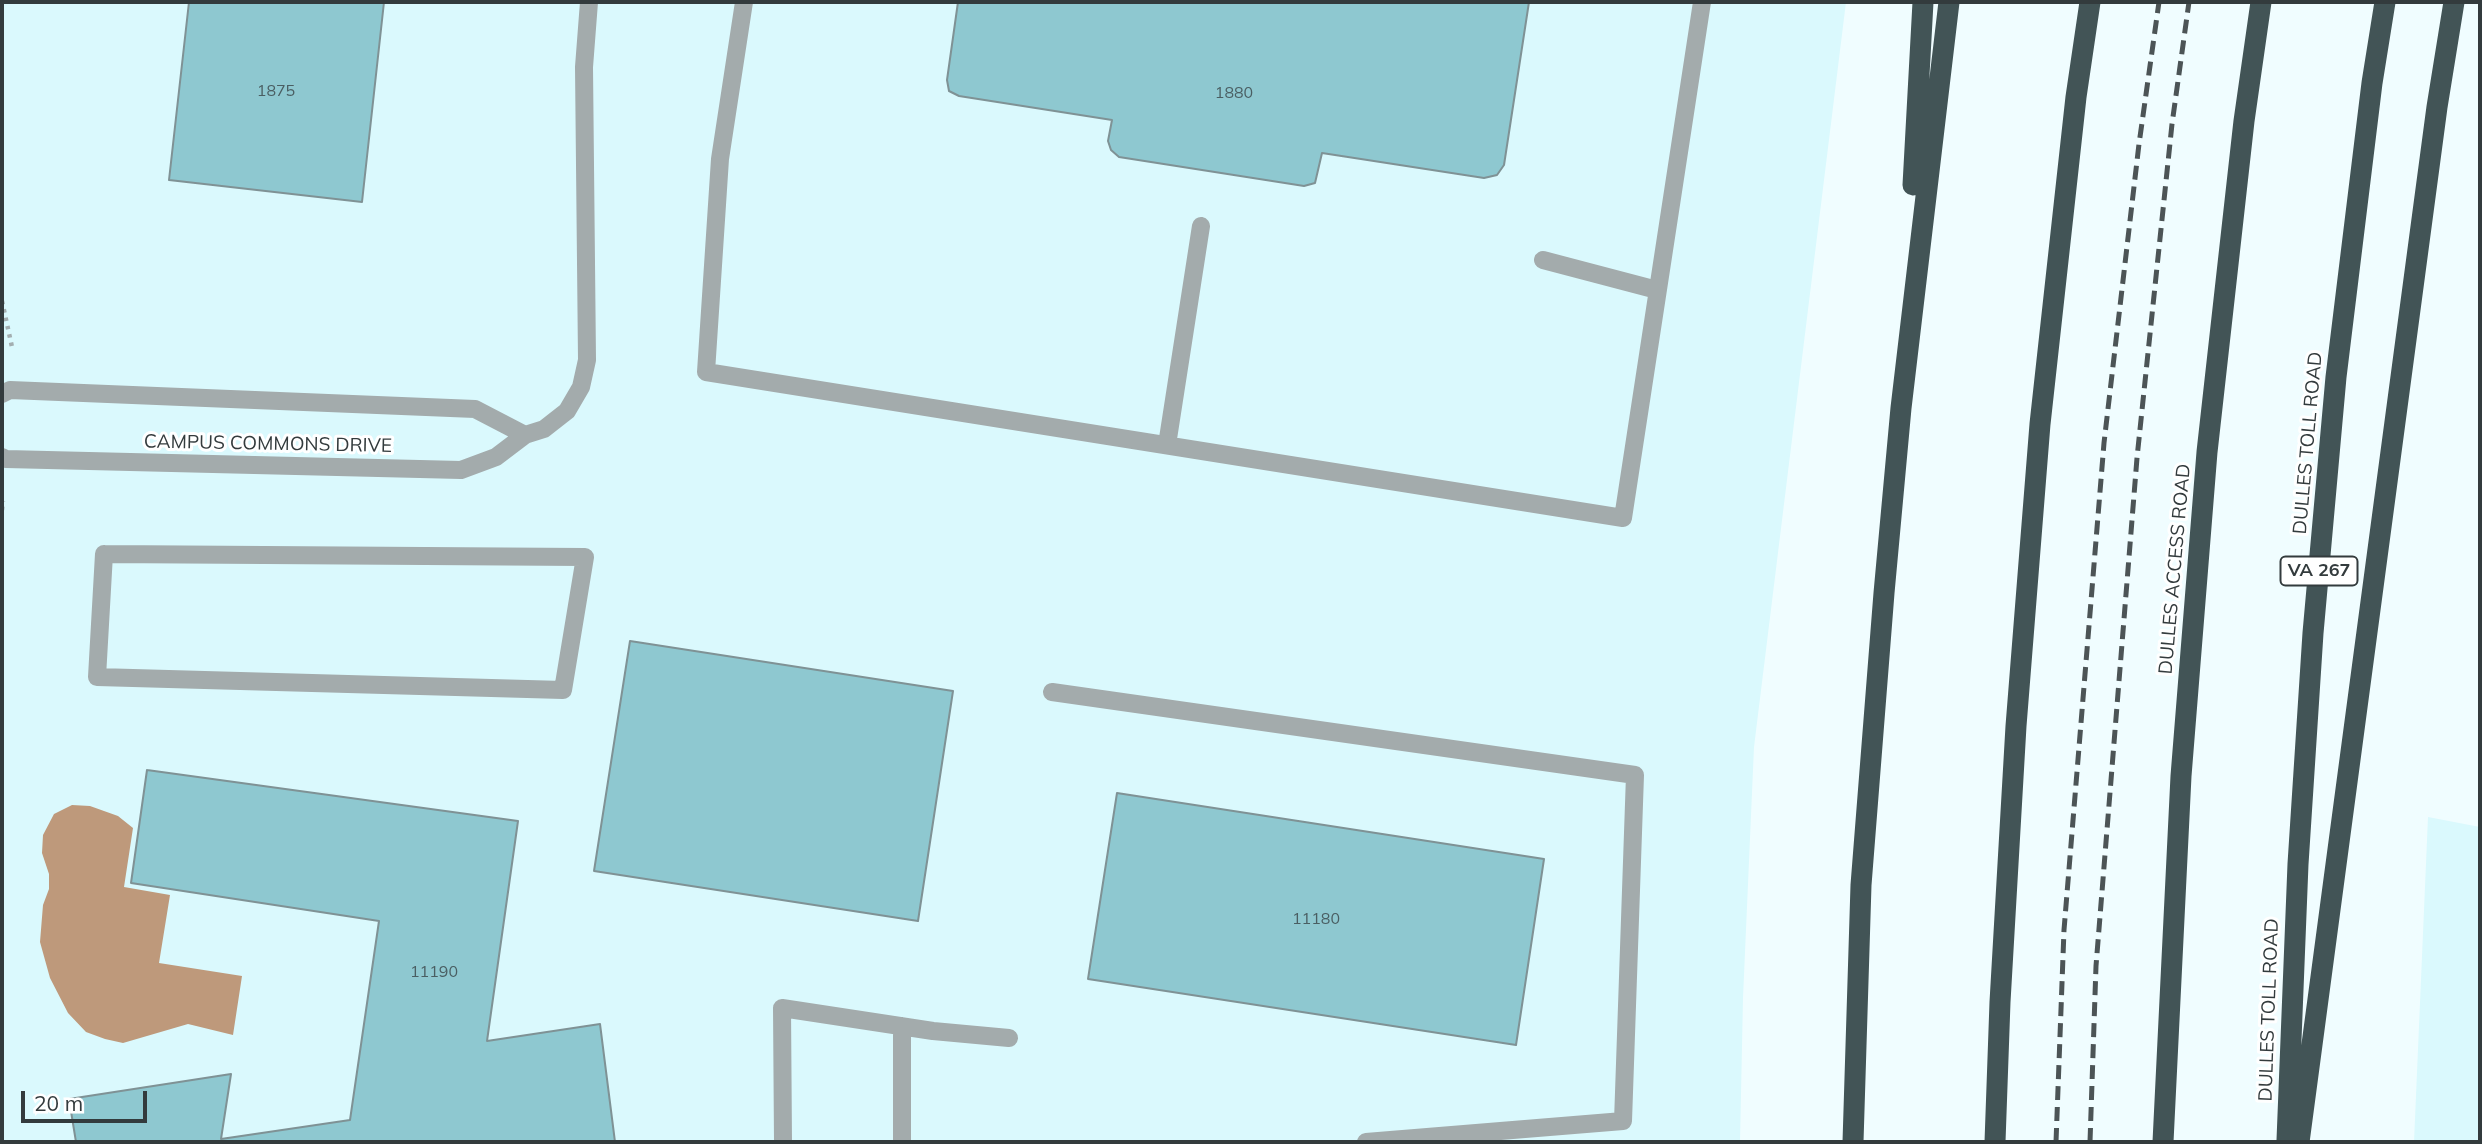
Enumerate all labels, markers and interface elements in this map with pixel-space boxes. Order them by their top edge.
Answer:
house number: 1875 [257,81,295,101]
house number: 1880 [1215,83,1253,103]
street label: DULLES TOLL ROAD [2289,351,2327,535]
street label: CAMPUS COMMONS DRIVE [144,430,392,458]
street label: DULLES ACCESS ROAD [2154,463,2196,675]
road number: VA 267 [2280,556,2358,586]
house number: 11180 [1292,909,1340,929]
street label: DULLES TOLL ROAD [2254,918,2284,1102]
house number: 11190 [410,962,458,982]
scale bar [24,1078,150,1122]
text: 20 m [34,1090,83,1116]

